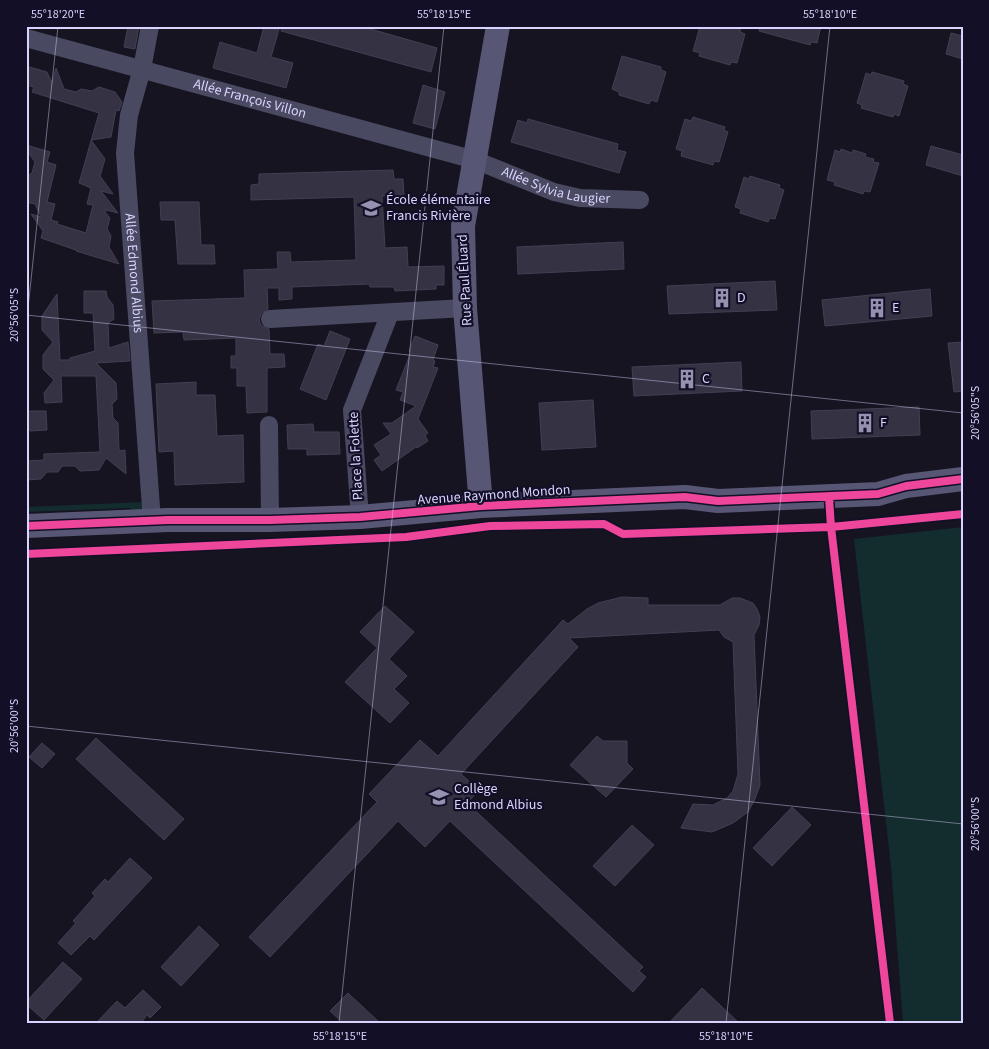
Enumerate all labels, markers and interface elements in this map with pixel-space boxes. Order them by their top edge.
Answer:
text: 55°18'20"E [31,6,85,23]
text: 55°18'15"E [417,6,471,23]
text: 55°18'10"E [803,6,857,23]
street label: Allée François Villon [191,74,309,124]
street label: Allée Sylvia Laugier [498,162,611,209]
place label: École élémentaire Francis Rivière [386,190,491,226]
school or university icon: École élémentaire Francis Rivière [360,197,382,219]
street label: Allée Edmond Albius [119,212,148,334]
street label: Rue Paul Éluard [453,234,477,326]
building icon: D [711,287,733,309]
text: 20°56'05"S [6,288,23,342]
place label: D [737,288,746,308]
building icon: E [866,297,888,319]
place label: E [892,298,899,318]
building icon: C [676,368,698,390]
place label: C [702,369,710,389]
text: 20°56'05"S [967,386,984,440]
street label: Place la Folette [344,411,368,501]
building icon: F [854,412,876,434]
place label: F [880,413,887,433]
street label: Avenue Raymond Mondon [417,480,571,510]
text: 20°56'00"S [6,699,23,753]
place label: Collège Edmond Albius [454,779,542,815]
school or university icon: Collège Edmond Albius [428,786,450,808]
text: 20°56'00"S [967,797,984,851]
text: 55°18'15"E [313,1028,367,1045]
text: 55°18'10"E [699,1028,753,1045]

